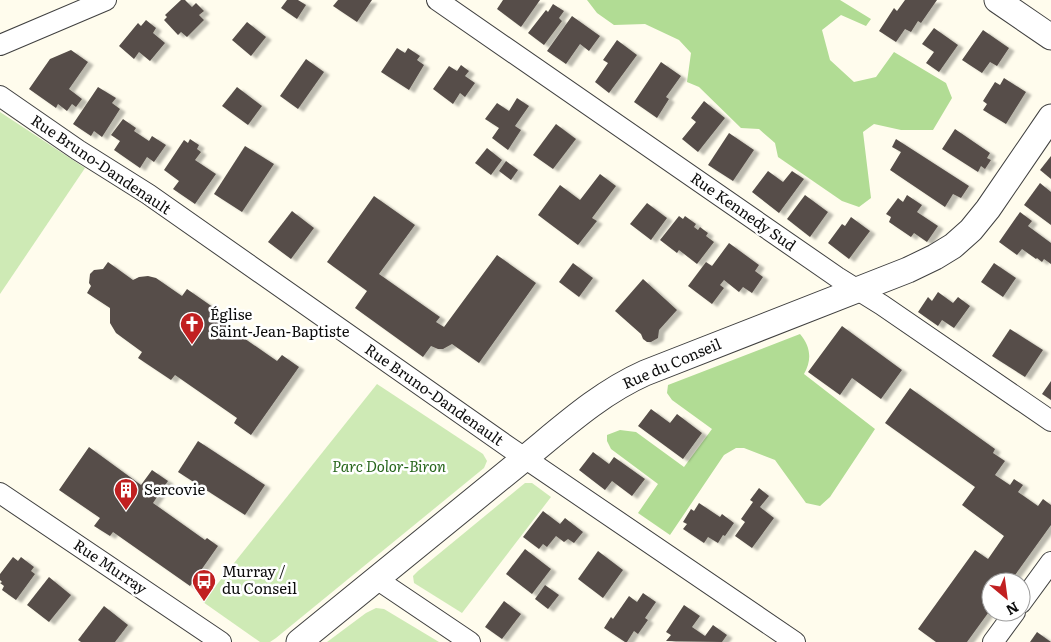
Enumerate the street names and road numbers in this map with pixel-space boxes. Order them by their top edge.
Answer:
street label: Rue Bruno-Dandenault [27,108,177,219]
street label: Rue Kennedy Sud [686,166,801,256]
street label: Rue du Conseil [618,331,724,394]
street label: Rue Bruno-Dandenault [361,337,509,450]
street label: Rue Murray [69,533,153,599]

